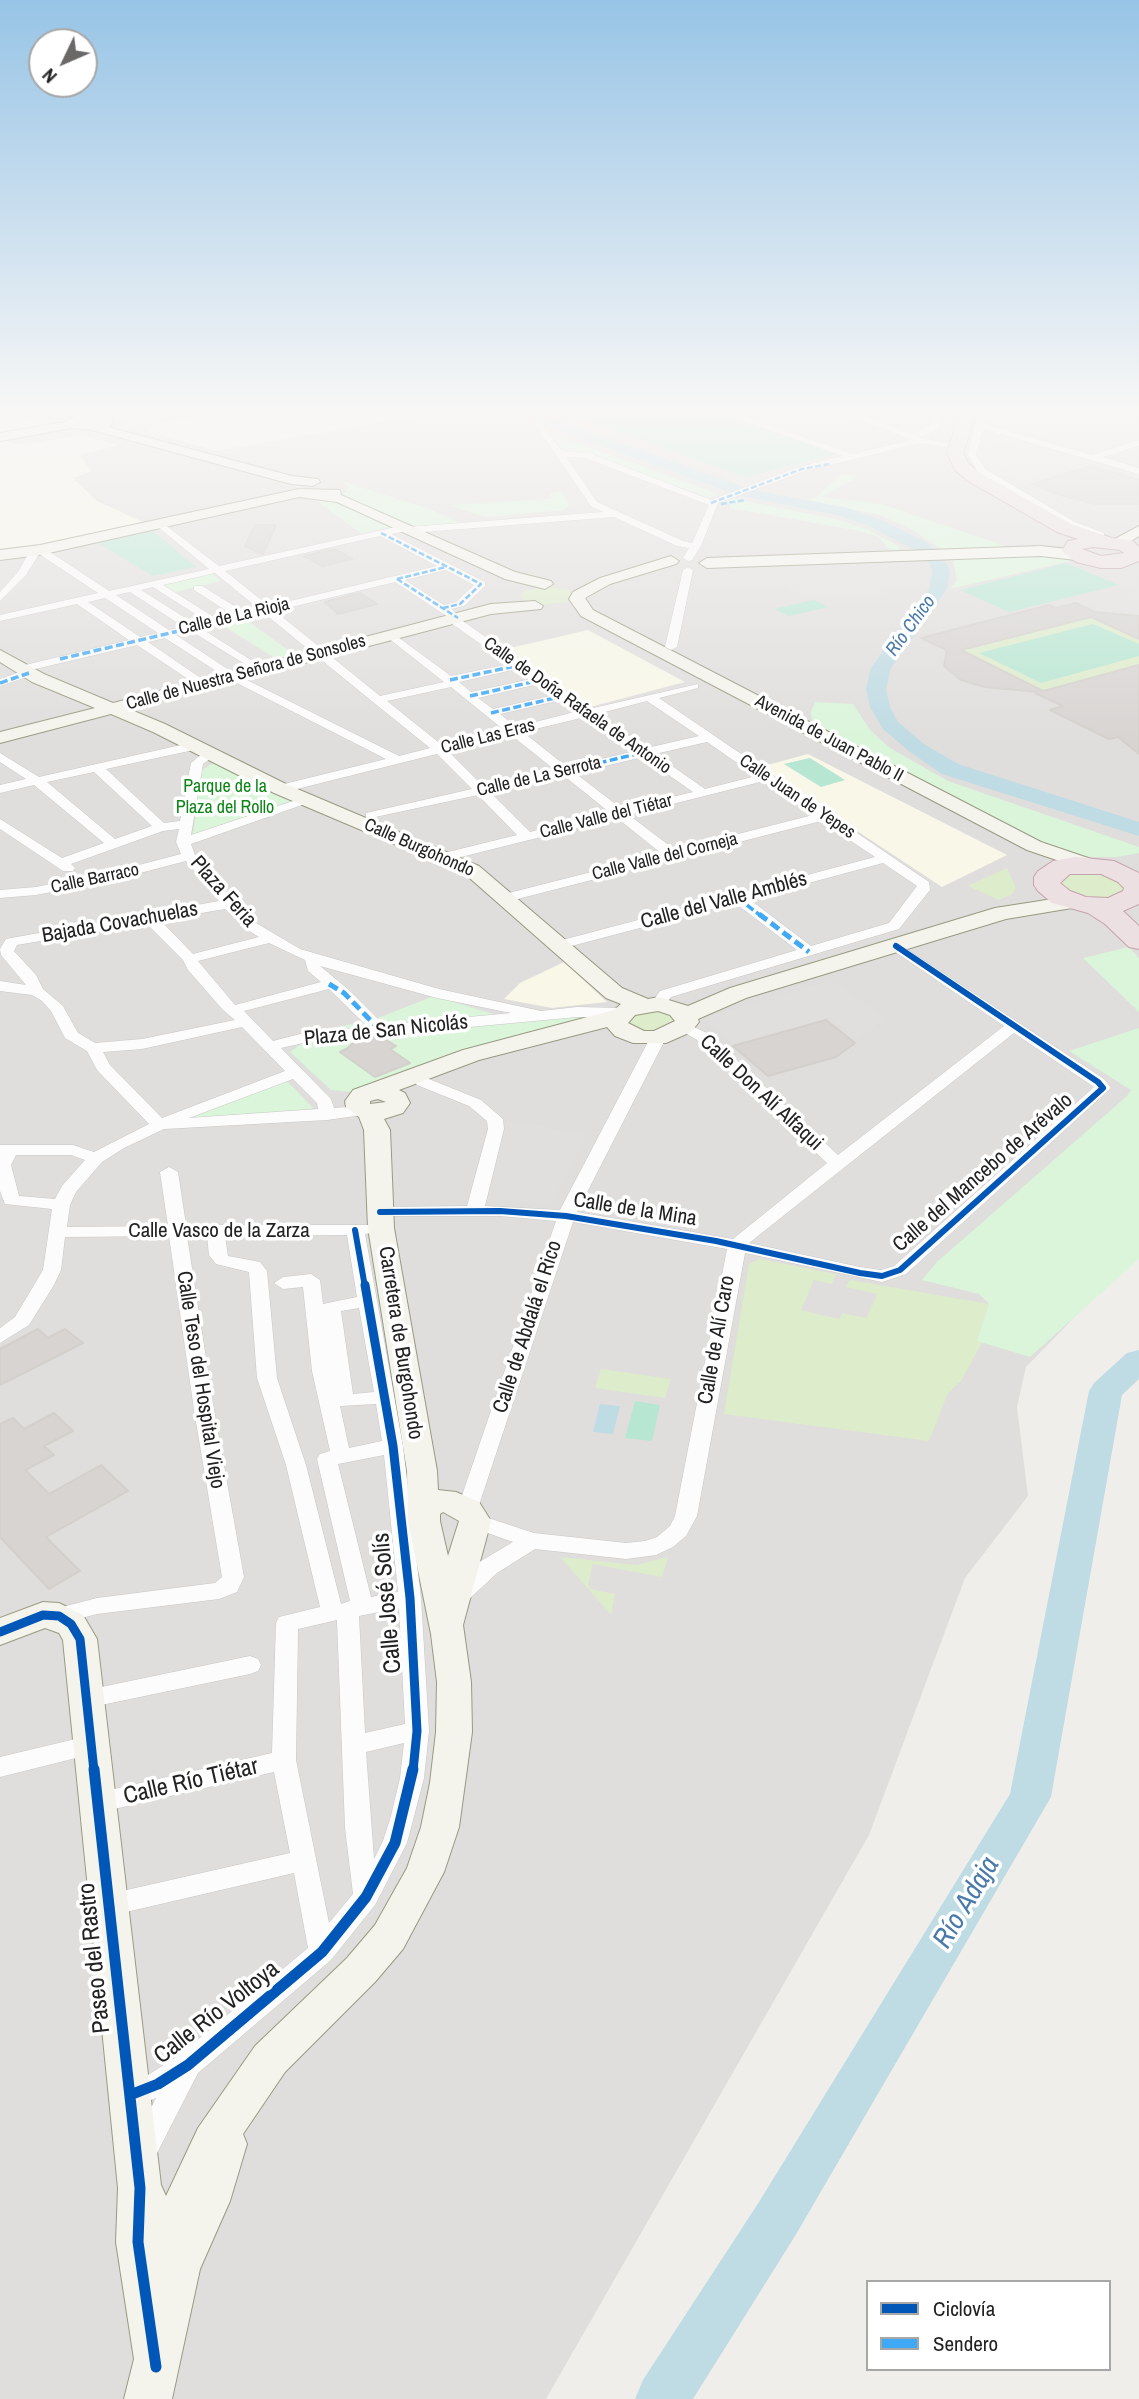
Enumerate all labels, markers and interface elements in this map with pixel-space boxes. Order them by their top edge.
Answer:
north arrow [28,28,98,98]
text: N [36,63,63,89]
water label: Río Chico [881,591,941,661]
street label: Calle de La Rioja [176,594,292,640]
street label: Calle de Nuestra Señora de Sonsoles [124,631,368,715]
street label: Calle de Doña Rafaela de Antonio [479,633,675,779]
street label: Avenida de Juan Pablo II [751,691,907,787]
street label: Calle Las Eras [439,715,537,759]
street label: Calle Juan de Yepes [735,750,859,844]
street label: Calle de La Serrota [475,752,603,802]
park label: Parque de la Plaza del Rollo [176,776,274,818]
street label: Calle Valle del Tiétar [538,790,674,844]
street label: Calle Burgohondo [361,814,477,882]
street label: Calle Valle del Corneja [590,828,740,886]
street label: Plaza Feria [184,851,262,933]
street label: Calle Barraco [49,859,141,899]
street label: Calle del Valle Amblés [638,867,810,935]
street label: Bajada Covachuelas [40,897,200,949]
street label: Plaza de San Nicolás [303,1010,469,1052]
street label: Calle Don Alí Alfaqui [694,1030,828,1156]
street label: Calle del Mancebo de Arévalo [888,1088,1078,1258]
street label: Calle de la Mina [572,1188,698,1232]
street label: Calle Vasco de la Zarza [128,1218,310,1244]
street label: Calle de Abdalá el Rico [488,1238,568,1416]
street label: Carretera de Burgohondo [372,1245,428,1441]
street label: Calle Teso del Hospital Viejo [170,1269,230,1491]
street label: Calle de Alí Caro [693,1274,741,1406]
street label: Calle José Solís [368,1531,408,1675]
street label: Calle Río Tiétar [121,1753,261,1811]
water label: Río Adaja [927,1851,1007,1955]
street label: Paseo del Rastro [73,1881,117,2035]
street label: Calle Río Voltoya [149,1955,285,2071]
legend [866,2280,1111,2371]
text: Ciclovía [933,2294,995,2323]
text: Sendero [933,2329,998,2358]

